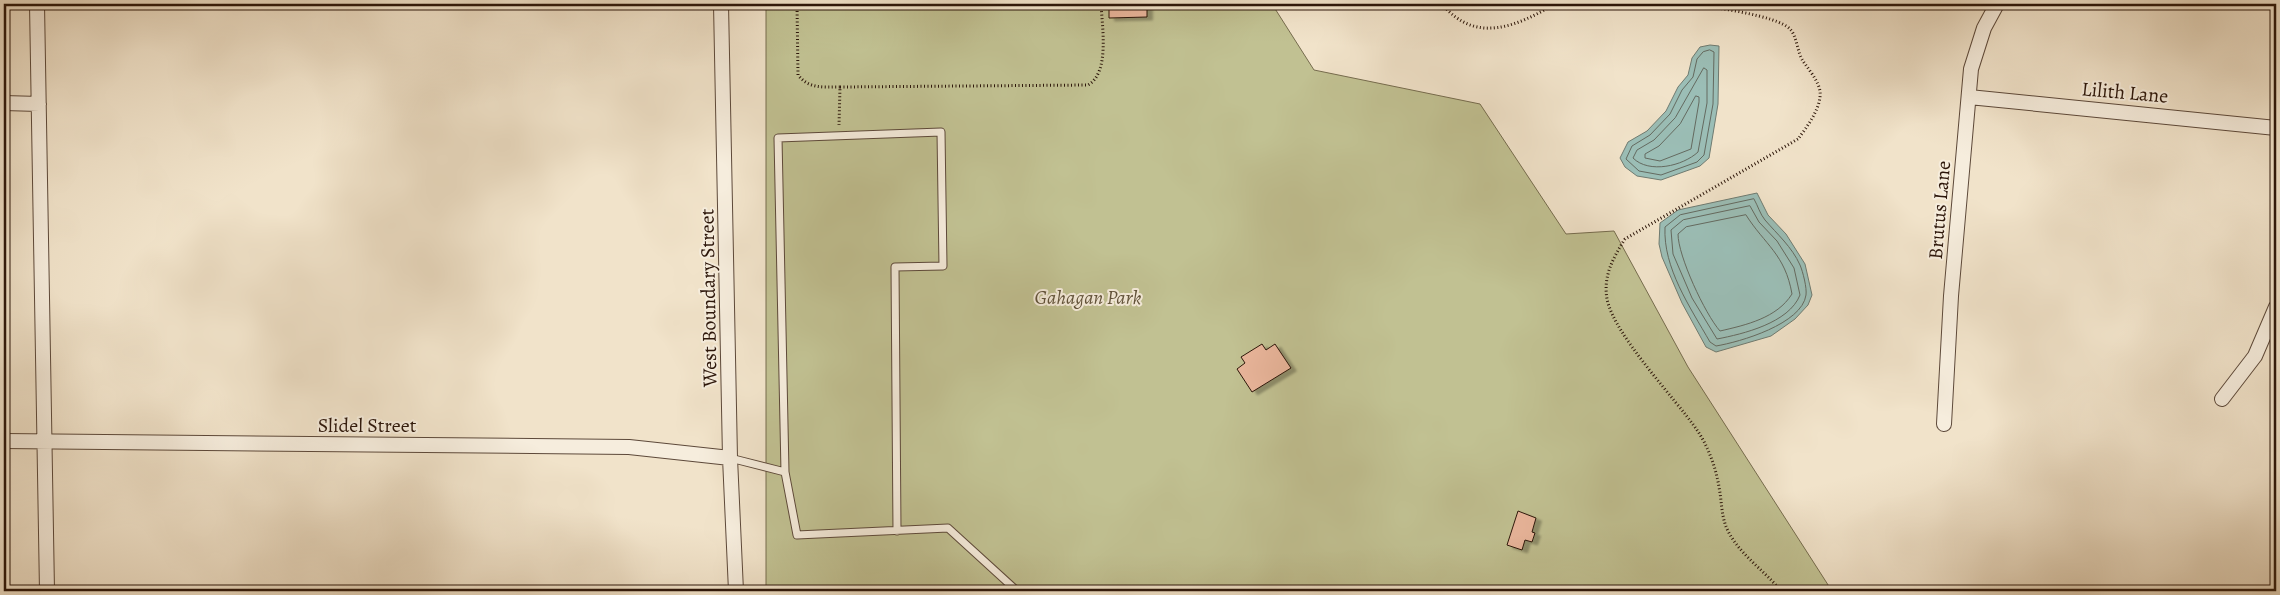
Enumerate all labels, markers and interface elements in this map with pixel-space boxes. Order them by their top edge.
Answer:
street label: Lilith Lane [2080,75,2169,110]
street label: Brutus Lane [1922,160,1957,261]
street label: West Boundary Street [693,208,724,388]
park label: Gahagan Park [1035,284,1141,311]
street label: Slidel Street [318,412,417,439]

